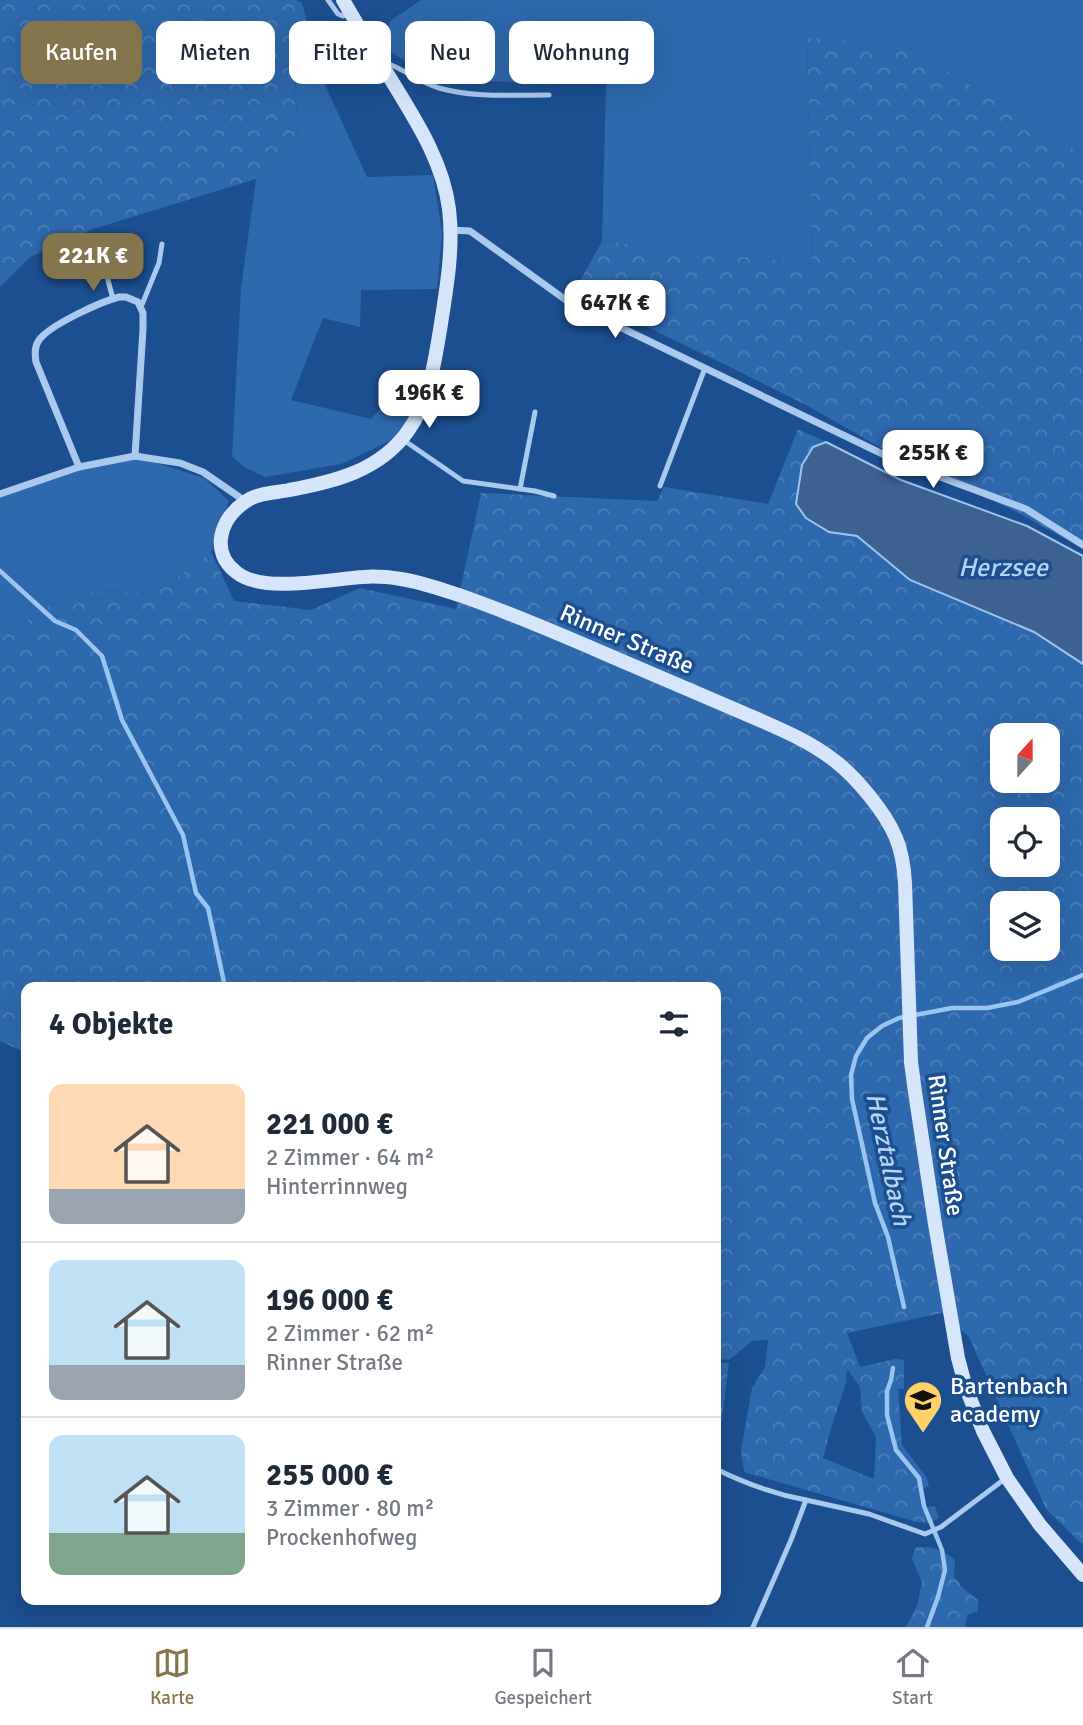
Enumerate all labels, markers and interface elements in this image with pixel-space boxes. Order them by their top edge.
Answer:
chip: Kaufen [21,21,142,84]
chip: Mieten [156,21,275,84]
chip: Filter [289,21,391,84]
chip: Neu [405,21,495,84]
chip: Wohnung [509,21,654,84]
pin: 221K € [36,233,150,293]
text: 221K € [58,241,128,270]
pin: 647K € [558,280,672,340]
text: 647K € [580,288,650,317]
pin: 196K € [372,370,486,430]
text: 196K € [394,378,464,407]
pin: 255K € [876,430,990,490]
text: 255K € [898,438,968,467]
water label: Herzsee [958,552,1050,584]
street label: Rinner Straße [555,597,699,681]
north arrow [990,723,1060,793]
map controls [990,723,1060,961]
button: locate [990,807,1060,877]
button: layers [990,891,1060,961]
icon: filters [655,1005,693,1043]
text: 4 Objekte [49,1006,173,1043]
street label: Rinner Straße [921,1072,971,1218]
water label: Herztalbach [858,1090,918,1229]
text: 221 000 € [266,1106,393,1143]
icon: home [105,1112,189,1196]
text: 2 Zimmer · 64 m² [266,1143,434,1172]
text: Hinterrinnweg [266,1172,408,1201]
text: 196 000 € [266,1282,393,1319]
icon: home [105,1288,189,1372]
text: 2 Zimmer · 62 m² [266,1319,434,1348]
text: Rinner Straße [266,1348,403,1377]
place label: Bartenbach academy [950,1371,1068,1429]
school or university icon: Bartenbach academy [902,1379,944,1434]
text: 255 000 € [266,1457,393,1494]
icon: home [105,1463,189,1547]
text: 3 Zimmer · 80 m² [266,1494,434,1523]
text: Prockenhofweg [266,1523,417,1552]
tab: Karte [150,1644,194,1710]
tab: Gespeichert [494,1644,592,1710]
tab: Start [892,1644,933,1710]

